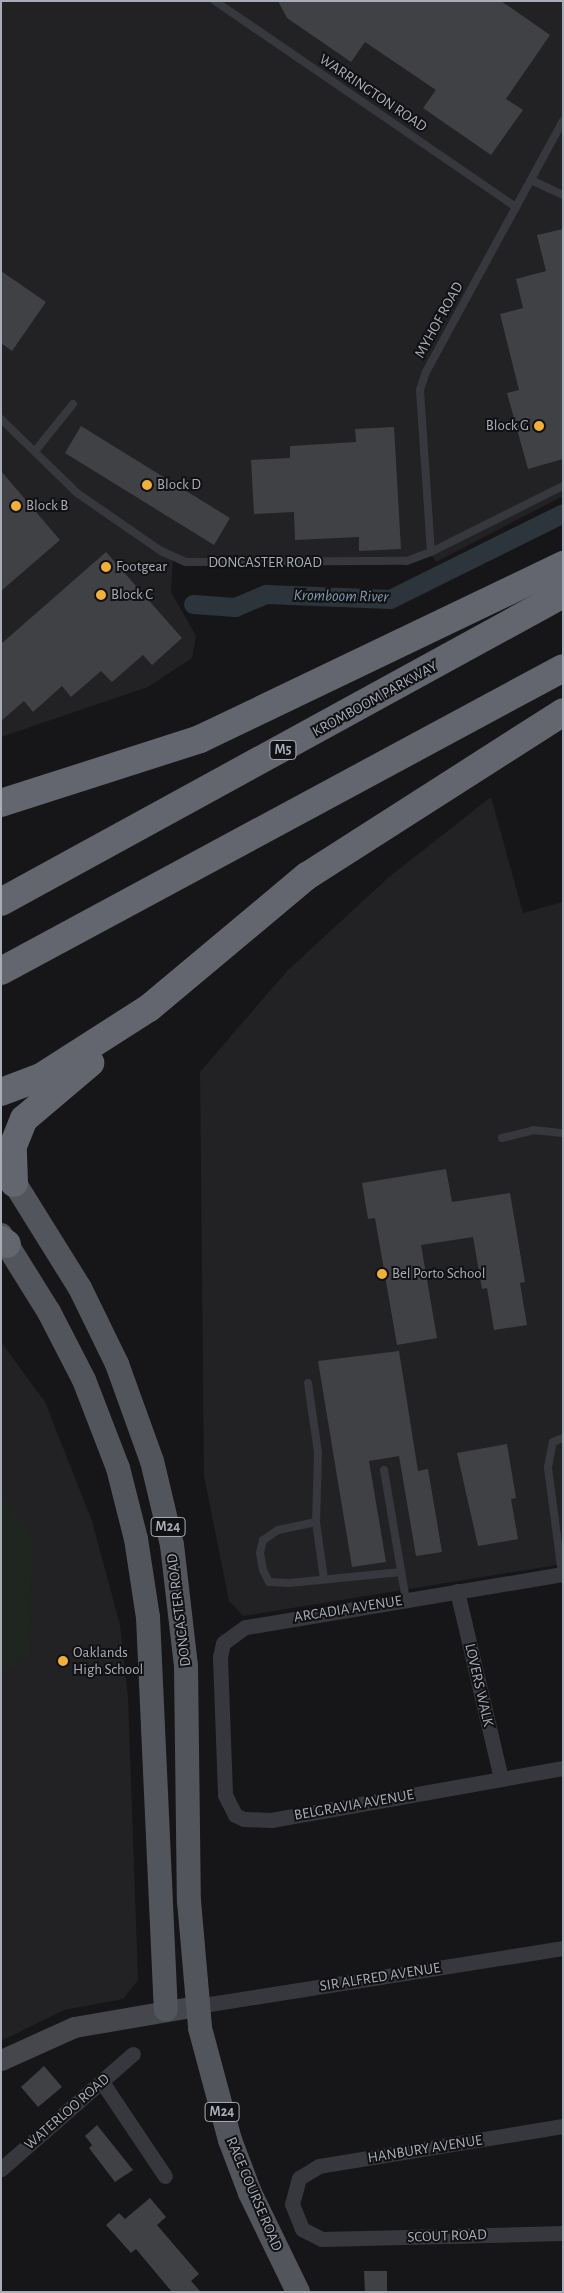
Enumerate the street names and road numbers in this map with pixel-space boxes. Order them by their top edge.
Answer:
street label: WARRINGTON ROAD [316,50,430,136]
street label: MYHOF ROAD [411,279,467,361]
street label: DONCASTER ROAD [208,554,322,572]
street label: KROMBOOM PARKWAY [309,657,441,741]
road number: M5 [269,738,297,762]
road number: M24 [150,1515,186,1538]
street label: DONCASTER ROAD [163,1552,195,1668]
street label: ARCADIA AVENUE [293,1592,403,1626]
street label: LOVERS WALK [461,1642,497,1728]
street label: BELGRAVIA AVENUE [293,1786,415,1824]
street label: SIR ALFRED AVENUE [318,1959,442,1995]
street label: WATERLOO ROAD [21,2070,113,2154]
road number: M24 [204,2100,240,2124]
street label: HANBURY AVENUE [366,2131,484,2167]
street label: RACE COURSE ROAD [222,2134,286,2254]
street label: SCOUT ROAD [407,2226,487,2246]

